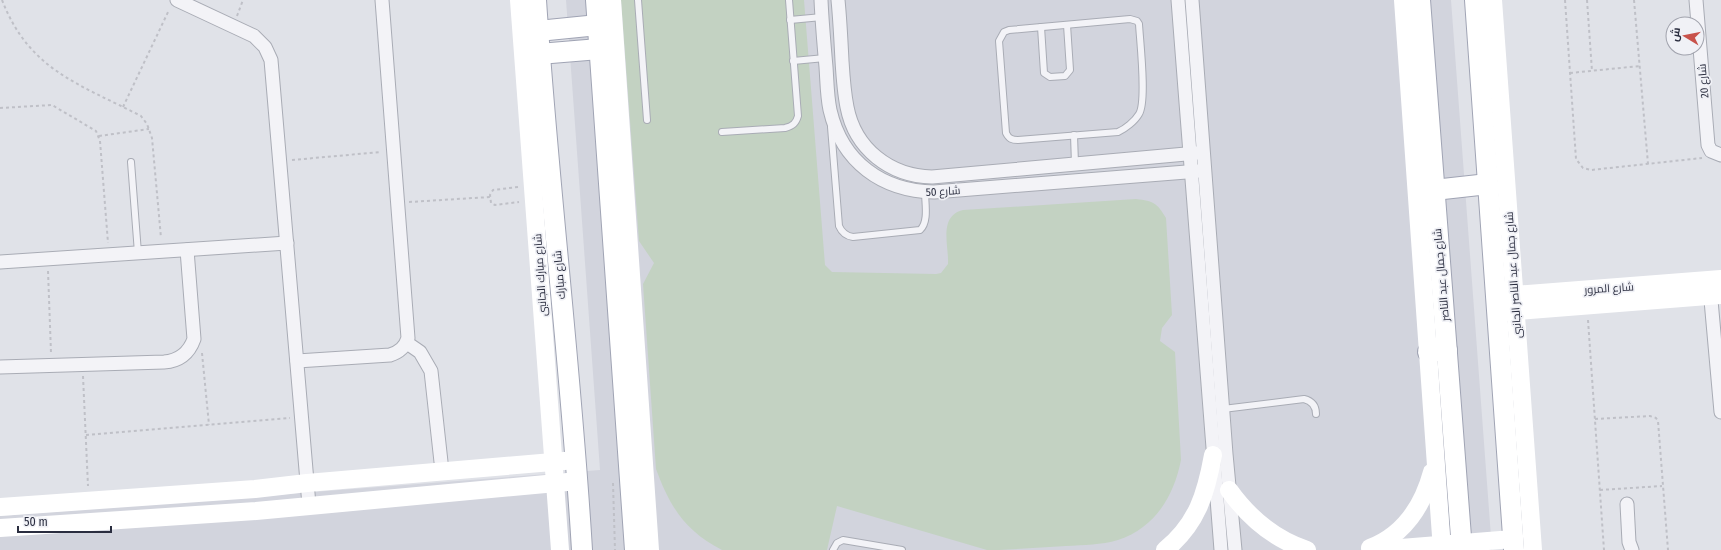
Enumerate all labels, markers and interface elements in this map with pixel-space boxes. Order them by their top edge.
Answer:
north arrow [1665,16,1705,56]
text: ش [1668,26,1683,42]
street label: شارع 20 [1696,63,1712,99]
street label: شارع 50 [925,184,961,200]
street label: شارع جمال عبد الناصر الجانبى [1503,211,1525,339]
street label: شارع جمال عبد الناصر [1431,228,1453,323]
street label: شارع مبارك الجانبى [531,233,551,317]
street label: شارع مبارك [551,250,569,300]
street label: شارع المرور [1583,280,1634,298]
scale bar [18,508,111,534]
text: 50 m [24,515,48,529]

